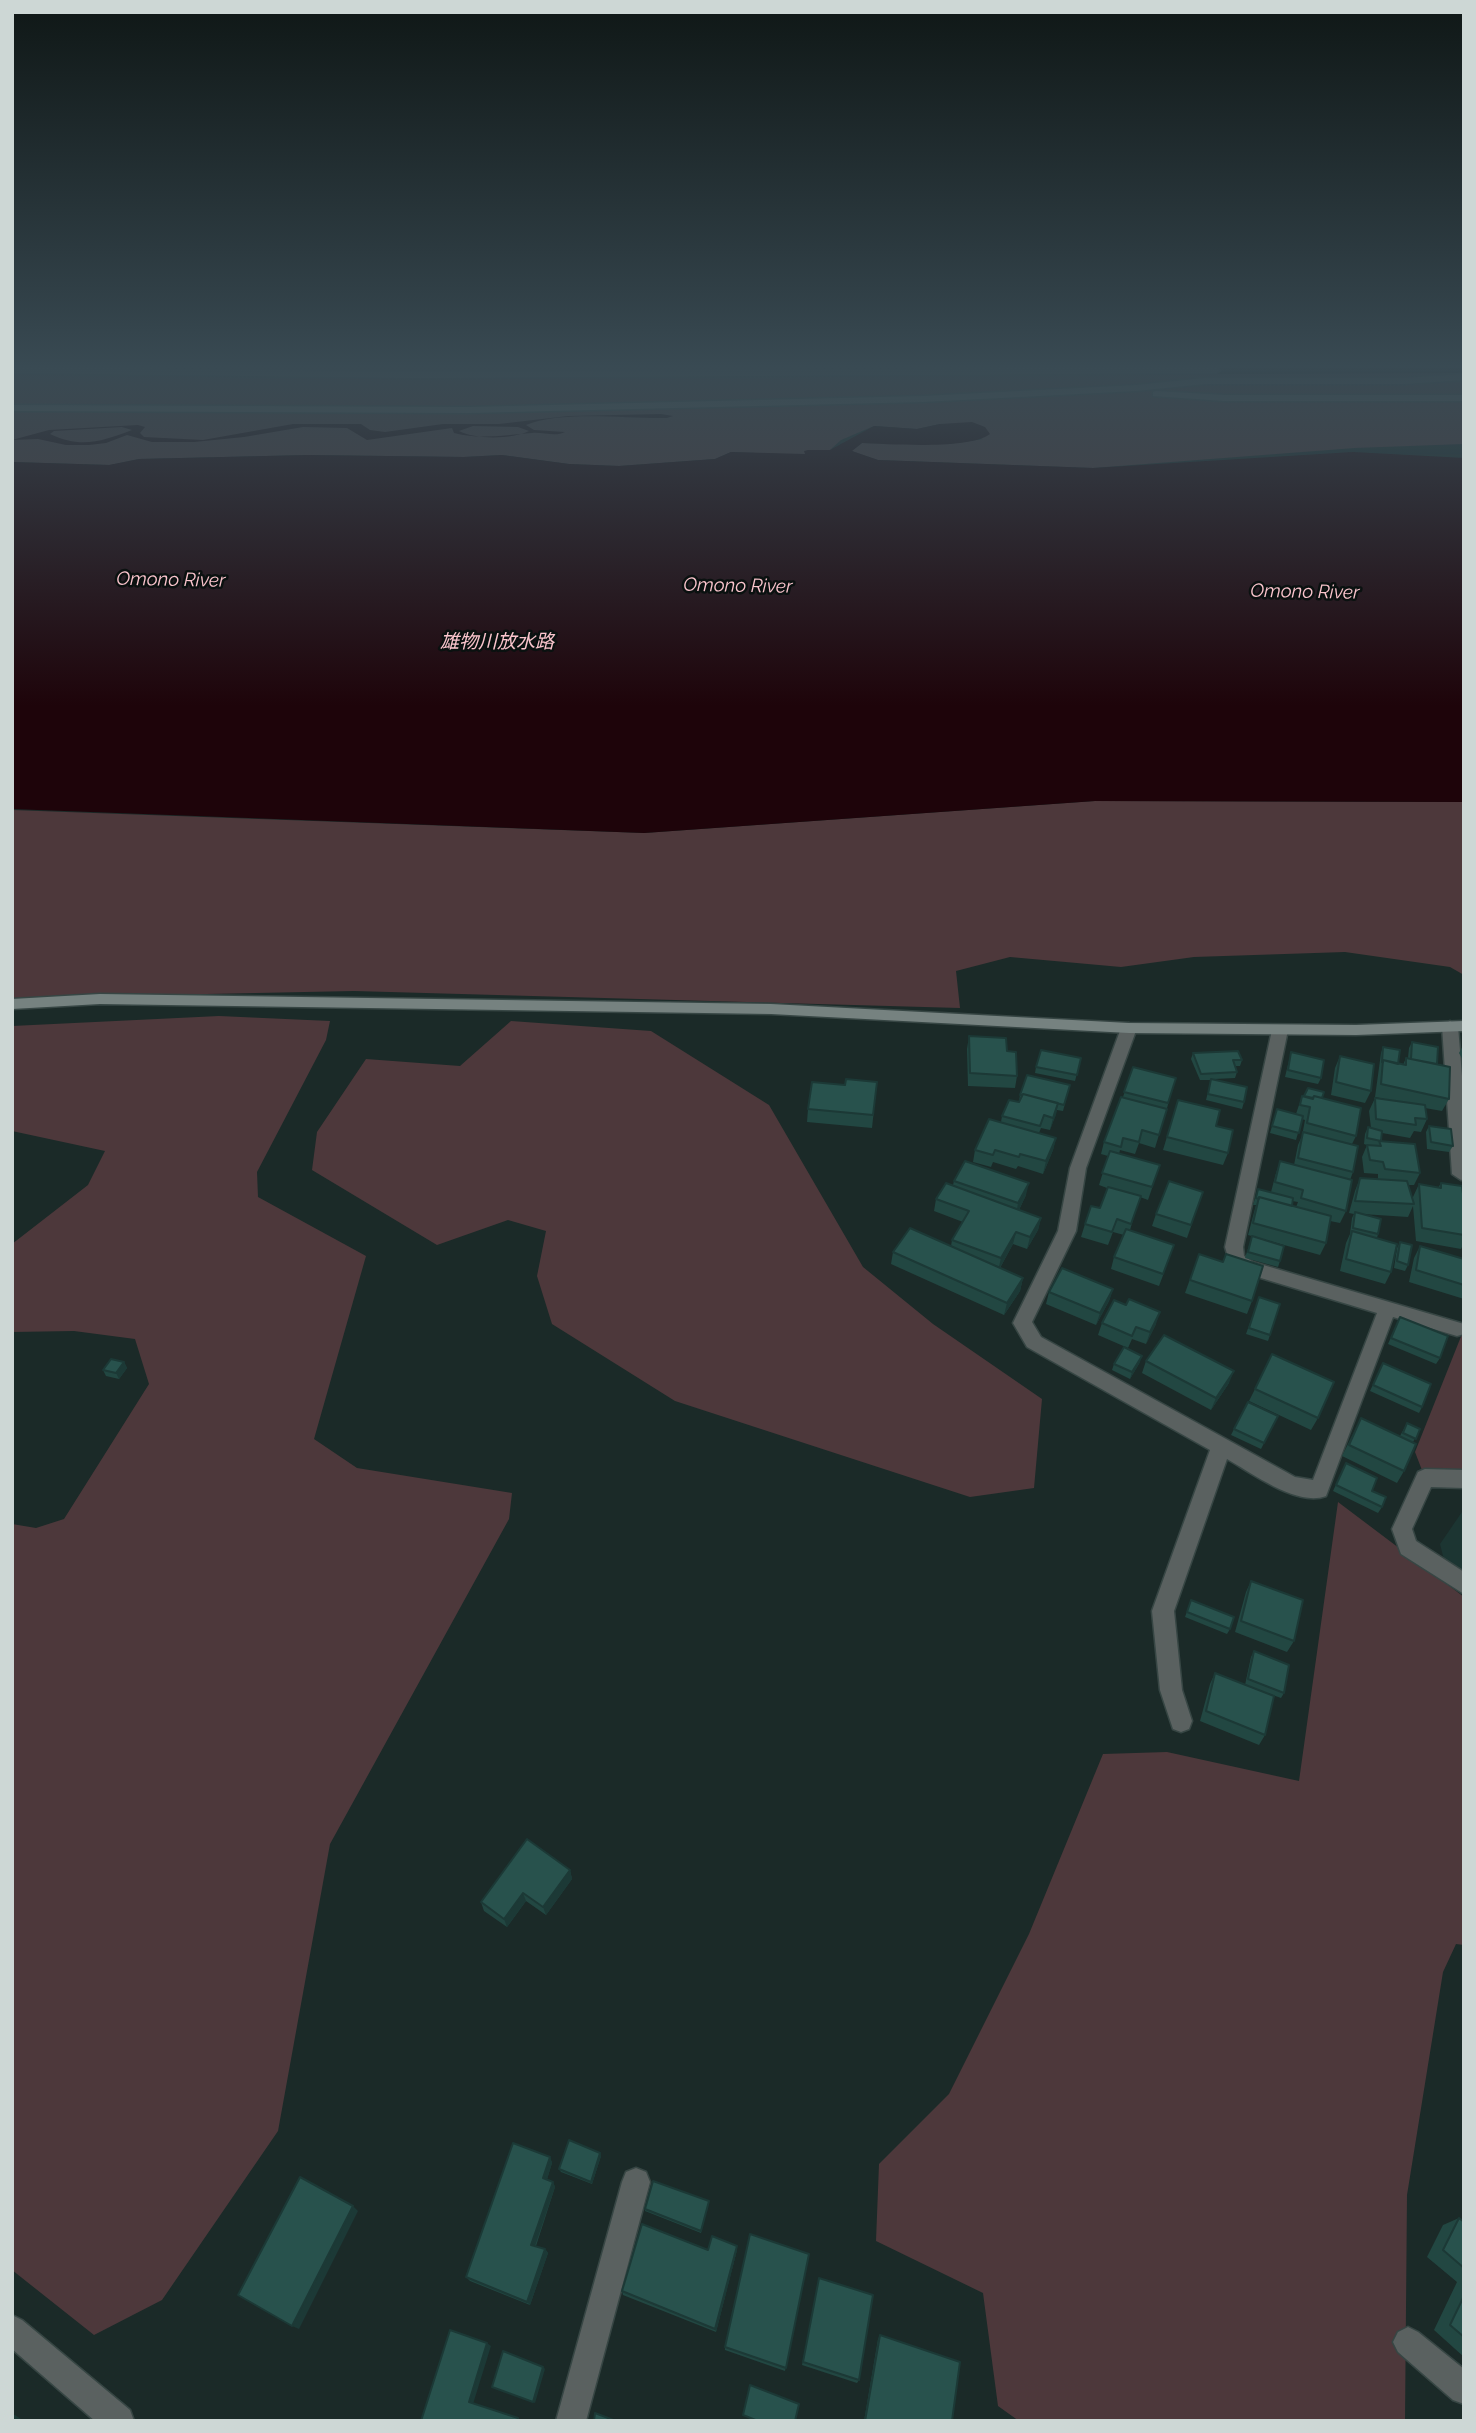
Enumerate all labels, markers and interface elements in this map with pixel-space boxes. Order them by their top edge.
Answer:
water label: Omono River [116,568,226,592]
water label: Omono River [683,574,793,598]
water label: Omono River [1250,580,1360,604]
water label: 雄物川放水路 [440,631,554,653]

